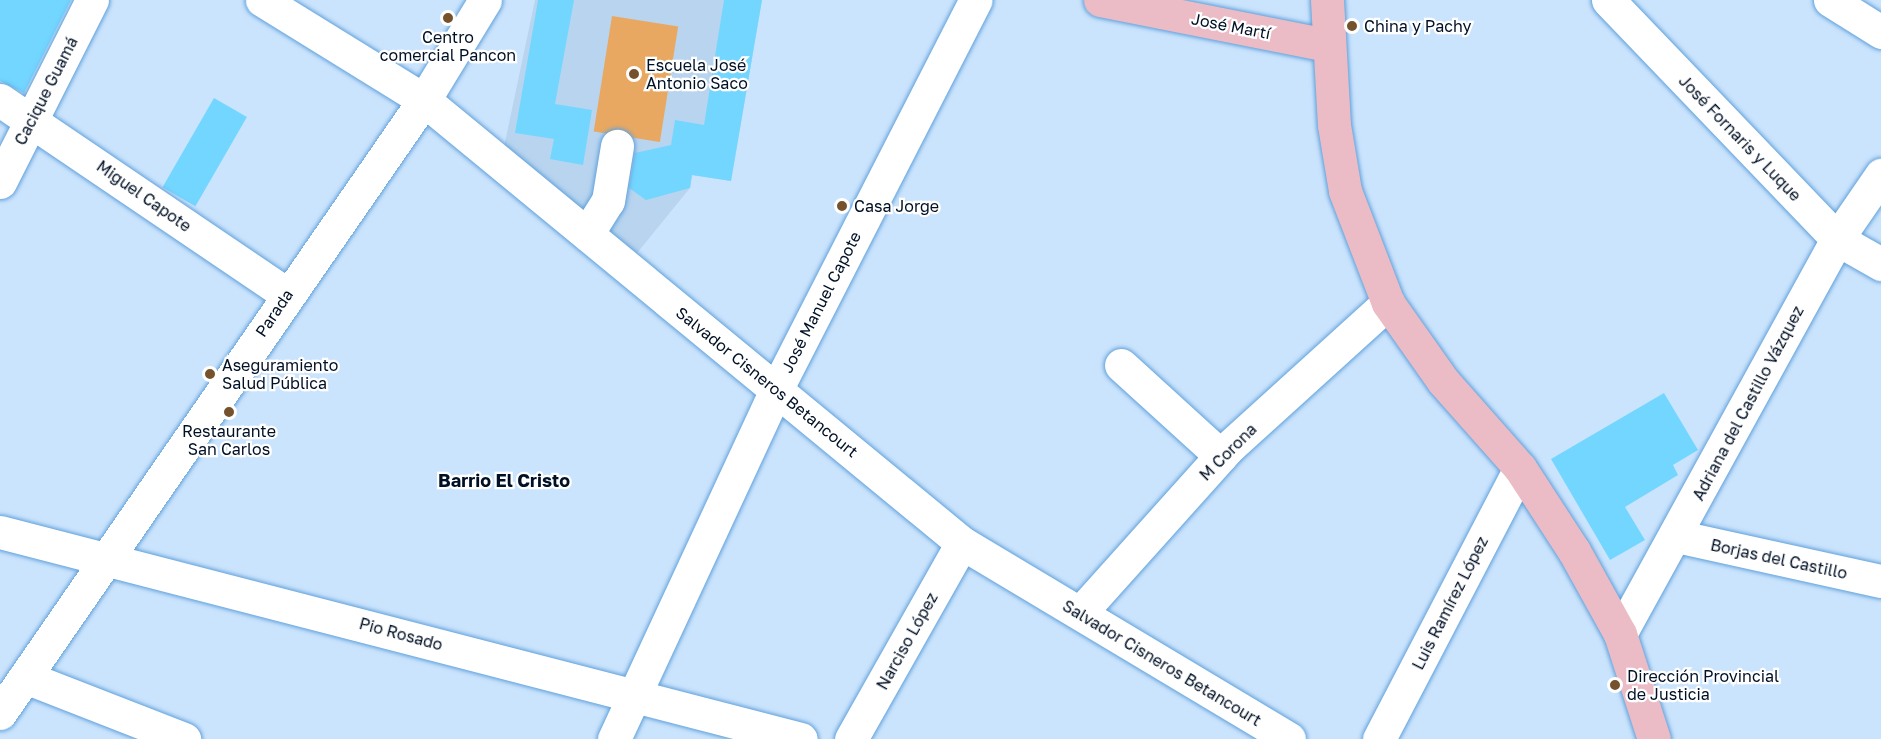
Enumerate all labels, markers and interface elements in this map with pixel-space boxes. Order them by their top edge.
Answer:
street label: José Martí [1190,9,1272,43]
marker: Centro comercial Pancon [441,11,455,25]
place label: China y Pachy [1364,16,1471,36]
marker: China y Pachy [1345,19,1359,33]
place label: Centro comercial Pancon [380,27,516,65]
street label: Cacique Guamá [10,34,82,148]
place label: Escuela José Antonio Saco [646,55,748,93]
marker: Escuela José Antonio Saco [627,67,641,81]
street label: José Fornaris y Luque [1675,71,1805,205]
street label: Miguel Capote [93,156,195,236]
place label: Casa Jorge [854,196,939,216]
marker: Casa Jorge [835,199,849,213]
street label: José Manuel Capote [777,228,865,376]
street label: Parada [251,286,297,340]
street label: Adriana del Castillo Vázquez [1688,302,1808,504]
street label: Salvador Cisneros Betancourt [672,303,862,461]
place label: Aseguramiento Salud Pública [222,355,338,393]
marker: Aseguramiento Salud Pública [203,367,217,381]
marker: Restaurante San Carlos [222,405,236,419]
street label: M Corona [1195,419,1261,485]
place label: Restaurante San Carlos [182,421,276,459]
district label: Barrio El Cristo [438,469,570,491]
street label: Luis Ramírez López [1408,533,1492,673]
street label: Borjas del Castillo [1709,535,1849,583]
street label: Narciso López [872,589,942,693]
street label: Salvador Cisneros Betancourt [1059,596,1265,730]
street label: Pio Rosado [357,614,445,654]
place label: Dirección Provincial de Justicia [1627,666,1779,704]
marker: Dirección Provincial de Justicia [1608,678,1622,692]

